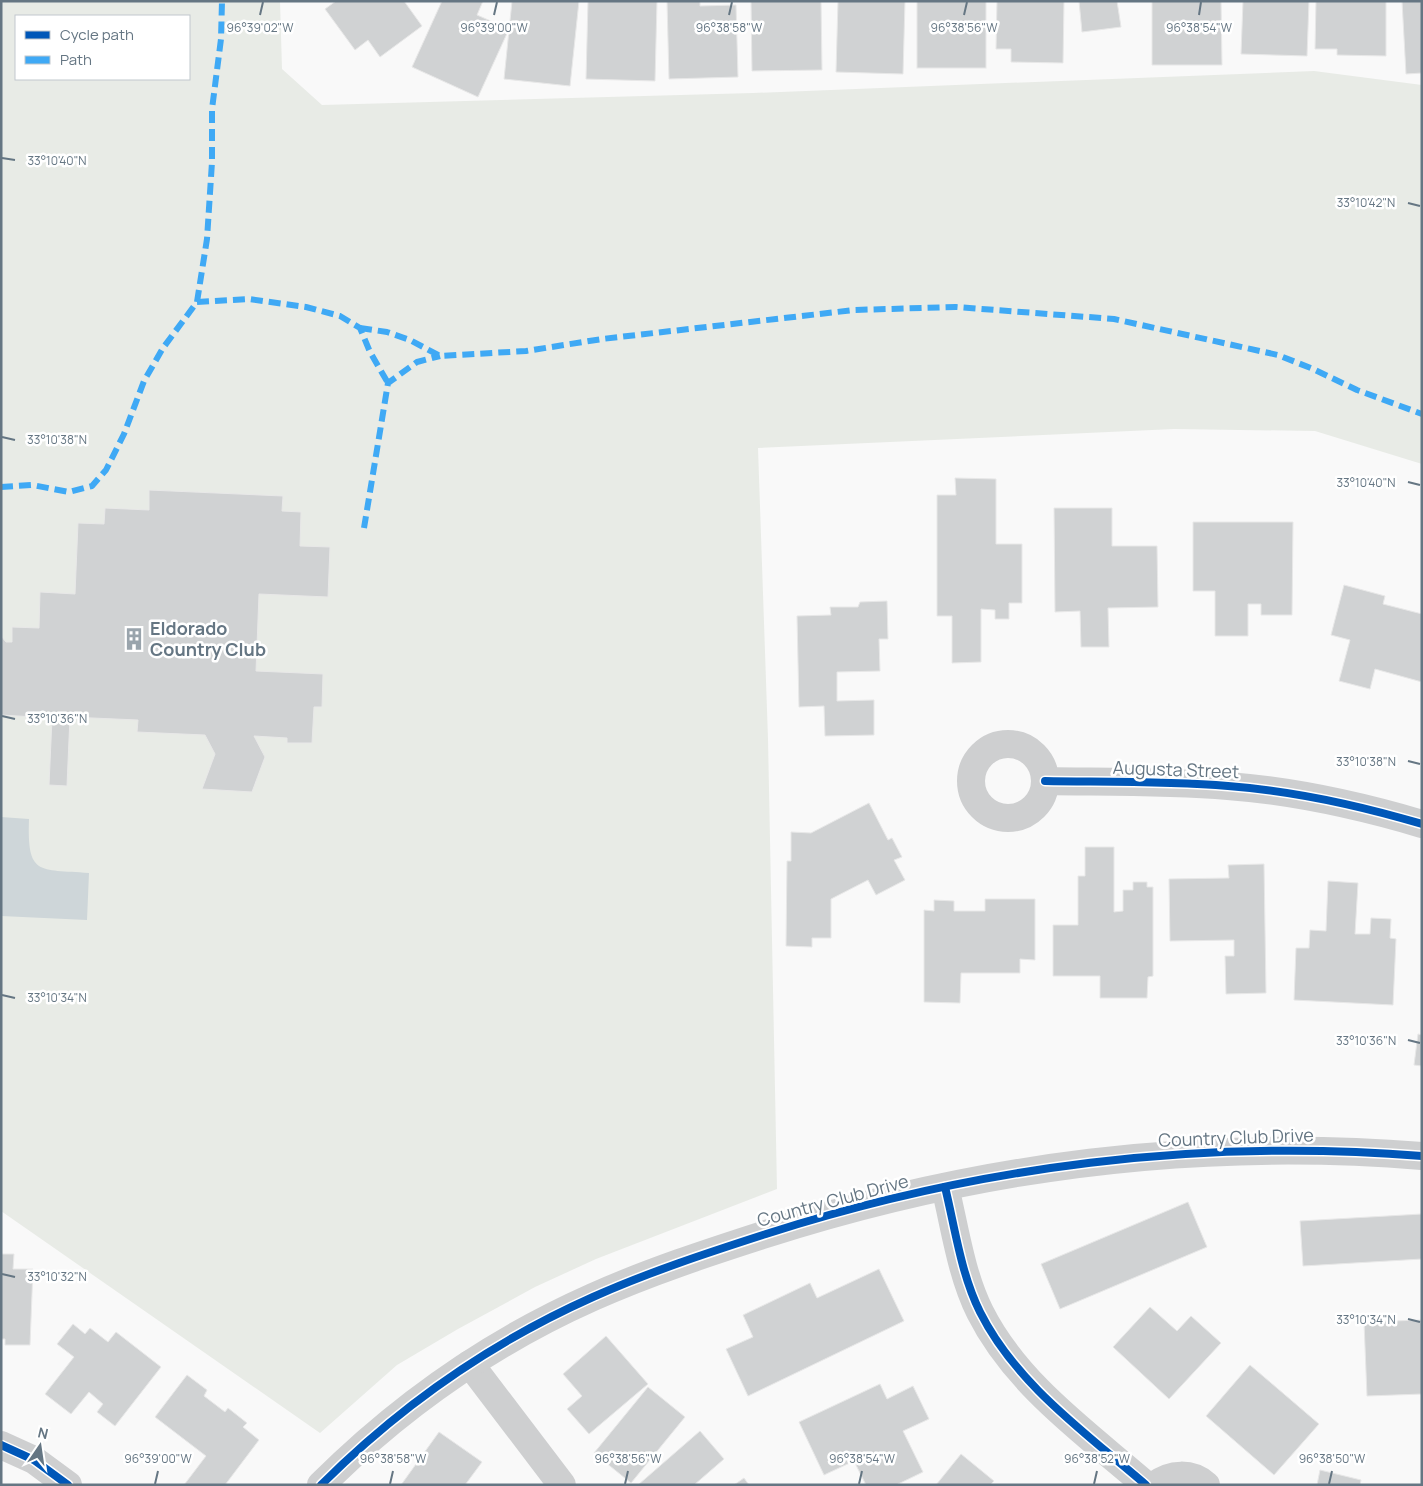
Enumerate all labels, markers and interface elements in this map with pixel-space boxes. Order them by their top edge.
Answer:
legend [15,15,190,80]
text: 96°39'02"W [226,19,294,36]
text: 96°39'00"W [460,19,529,36]
text: 96°38'58"W [696,19,763,36]
text: 96°38'56"W [931,19,998,36]
text: 96°38'54"W [1166,19,1233,36]
text: Cycle path [60,24,134,45]
text: Path [60,49,92,70]
text: 33°10'40"N [27,152,87,169]
text: 33°10'42"N [1337,194,1395,211]
text: 33°10'38"N [27,431,87,448]
text: 33°10'40"N [1336,474,1396,491]
place label: Eldorado Country Club [150,616,266,661]
building icon: Eldorado Country Club [121,626,147,652]
text: 33°10'36"N [27,710,87,727]
text: 33°10'38"N [1336,753,1396,770]
street label: Augusta Street [1112,755,1240,783]
text: 33°10'34"N [27,989,87,1006]
text: 33°10'36"N [1336,1032,1396,1049]
street label: Country Club Drive [1158,1122,1314,1152]
street label: Country Club Drive [754,1168,911,1232]
text: 33°10'32"N [27,1268,87,1285]
text: 33°10'34"N [1336,1311,1396,1328]
north arrow [15,1421,65,1471]
text: N [36,1422,50,1443]
text: 96°39'00"W [124,1450,193,1467]
text: 96°38'58"W [360,1450,427,1467]
text: 96°38'56"W [595,1450,662,1467]
text: 96°38'54"W [829,1450,896,1467]
text: 96°38'52"W [1064,1450,1131,1467]
text: 96°38'50"W [1299,1450,1366,1467]

